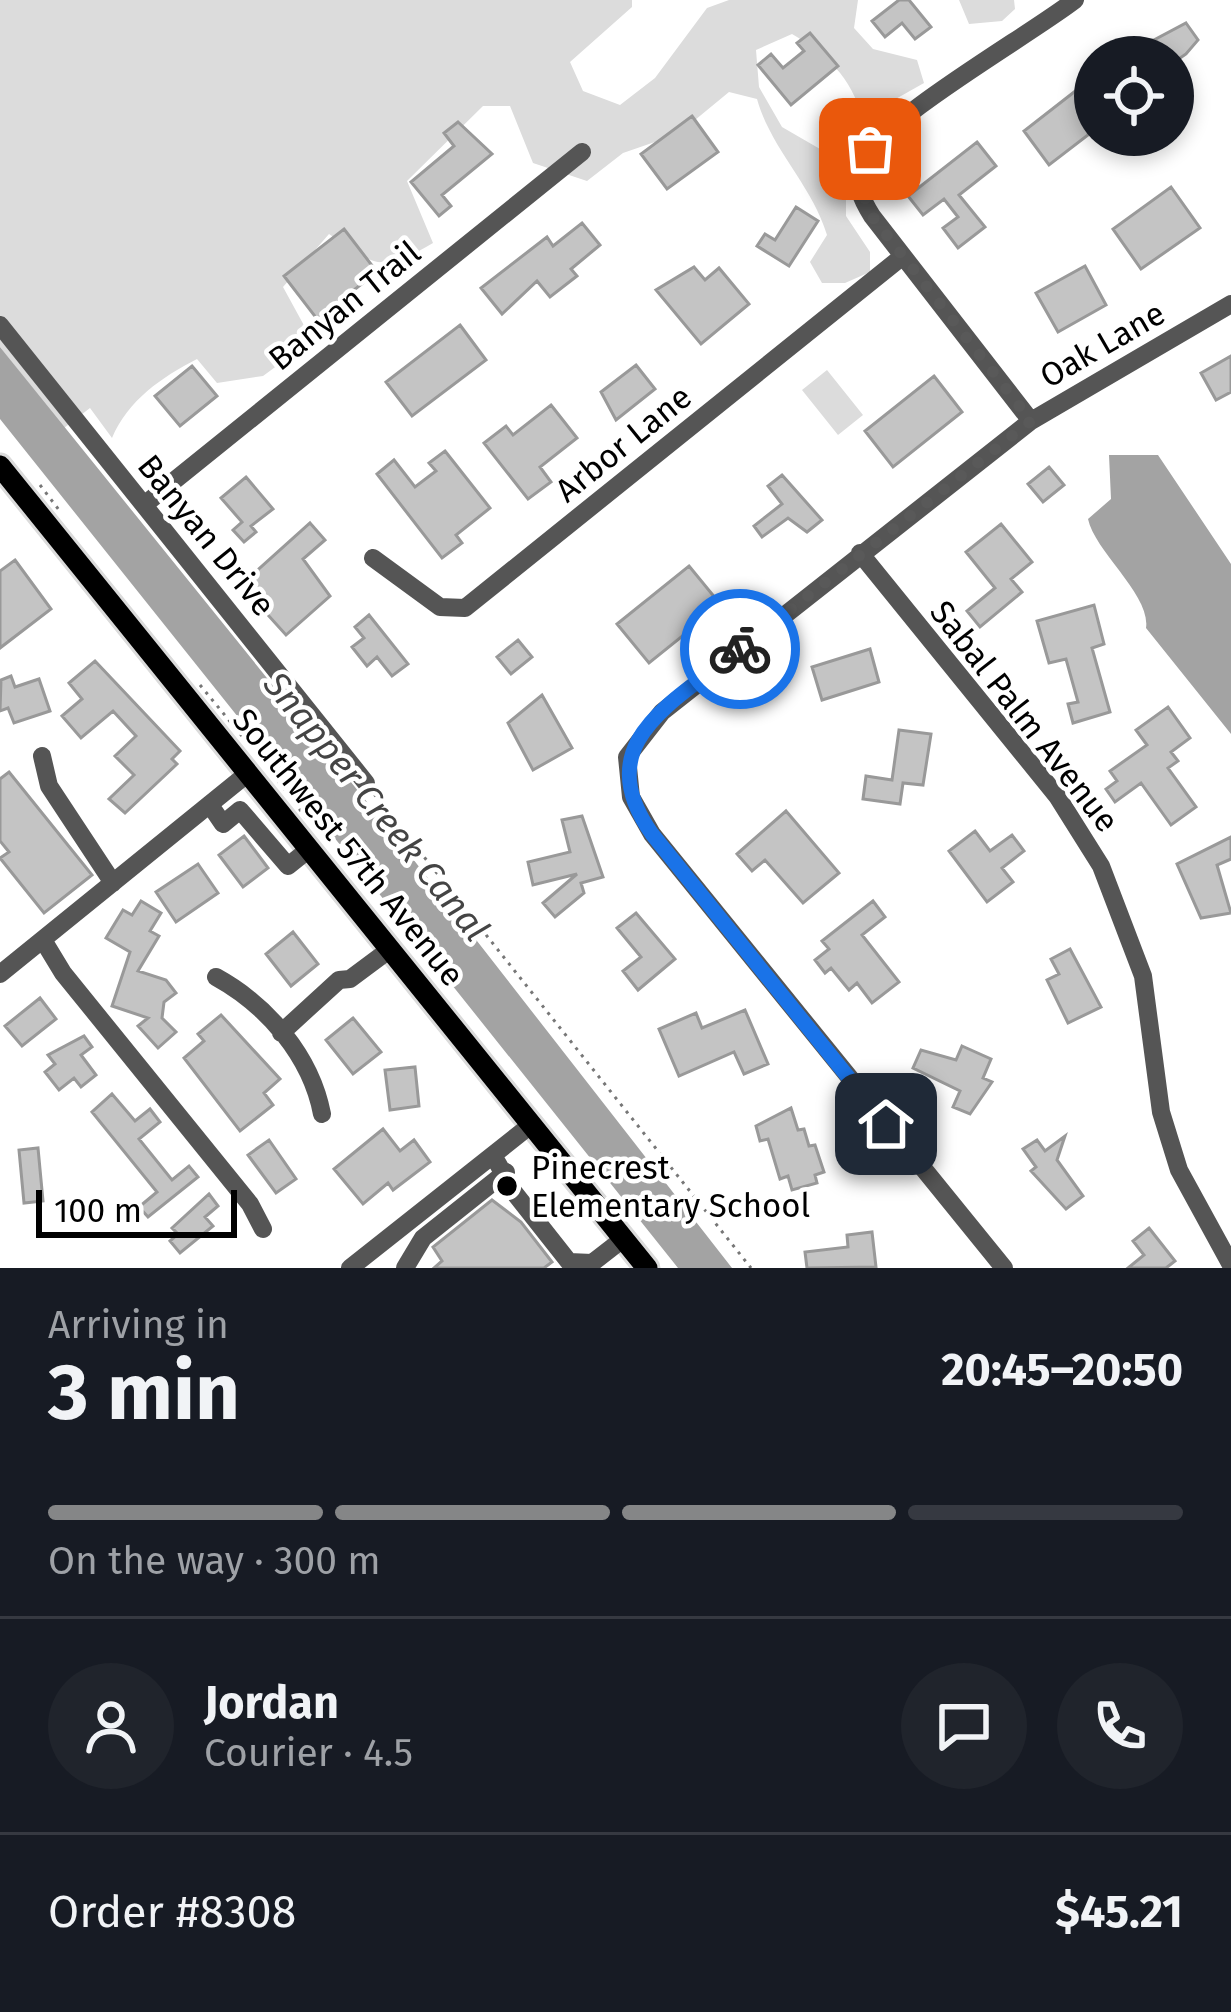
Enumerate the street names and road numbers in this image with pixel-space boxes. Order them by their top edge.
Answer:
street label: Banyan Trail [261,232,429,379]
street label: Oak Lane [1033,293,1172,397]
street label: Arbor Lane [548,377,700,511]
street label: Banyan Drive [129,447,284,624]
street label: Sabal Palm Avenue [922,593,1127,840]
street label: Southwest 57th Avenue [224,701,472,994]

